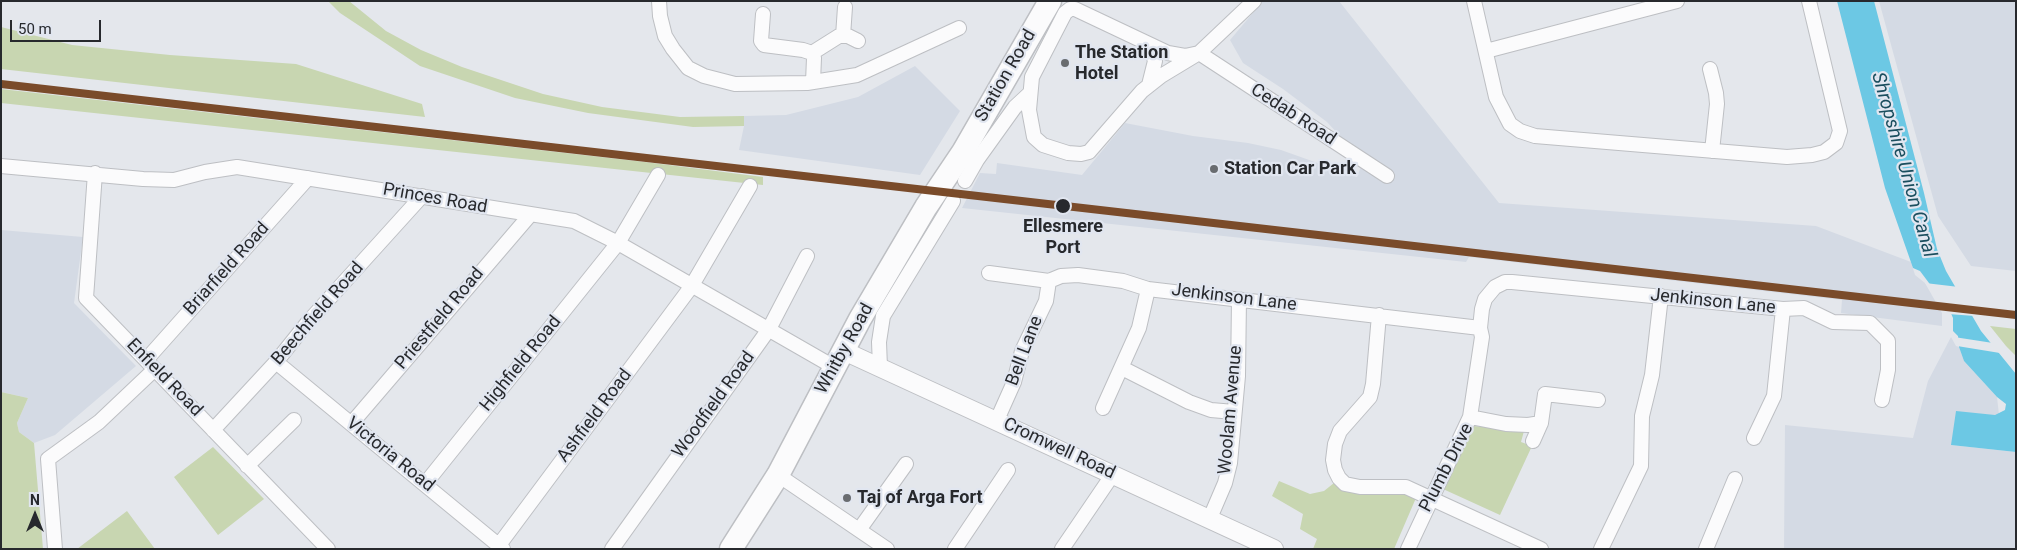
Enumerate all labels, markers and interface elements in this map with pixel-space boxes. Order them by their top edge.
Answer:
scale bar [12,10,104,42]
text: 50 m [18,20,52,38]
street label: Station Road [971,26,1041,126]
place label: The Station Hotel [1075,42,1168,84]
marker: The Station Hotel [1059,57,1071,69]
water label: Shropshire Union Canal [1866,70,1940,260]
street label: Cedab Road [1246,80,1340,150]
place label: Station Car Park [1224,158,1356,180]
marker: Station Car Park [1208,163,1220,175]
street label: Princes Road [381,179,489,219]
marker: Ellesmere Port [1054,197,1072,215]
place label: Ellesmere Port [1023,216,1103,258]
street label: Briarfield Road [180,218,274,320]
street label: Beechfield Road [267,258,369,370]
street label: Priestfield Road [391,264,489,374]
street label: Jenkinson Lane [1170,280,1298,316]
street label: Jenkinson Lane [1649,285,1777,319]
street label: Whitby Road [811,300,879,398]
street label: Highfield Road [476,312,566,416]
street label: Bell Lane [1002,313,1048,389]
street label: Enfield Road [122,335,206,421]
street label: Woolam Avenue [1215,345,1247,475]
street label: Woodfield Road [668,348,760,462]
street label: Ashfield Road [553,365,637,467]
street label: Victoria Road [342,413,438,497]
street label: Cromwell Road [999,414,1119,484]
street label: Plumb Drive [1415,420,1479,516]
place label: Taj of Arga Fort [857,487,983,509]
north arrow [10,490,60,540]
text: N [30,492,40,508]
marker: Taj of Arga Fort [841,492,853,504]

